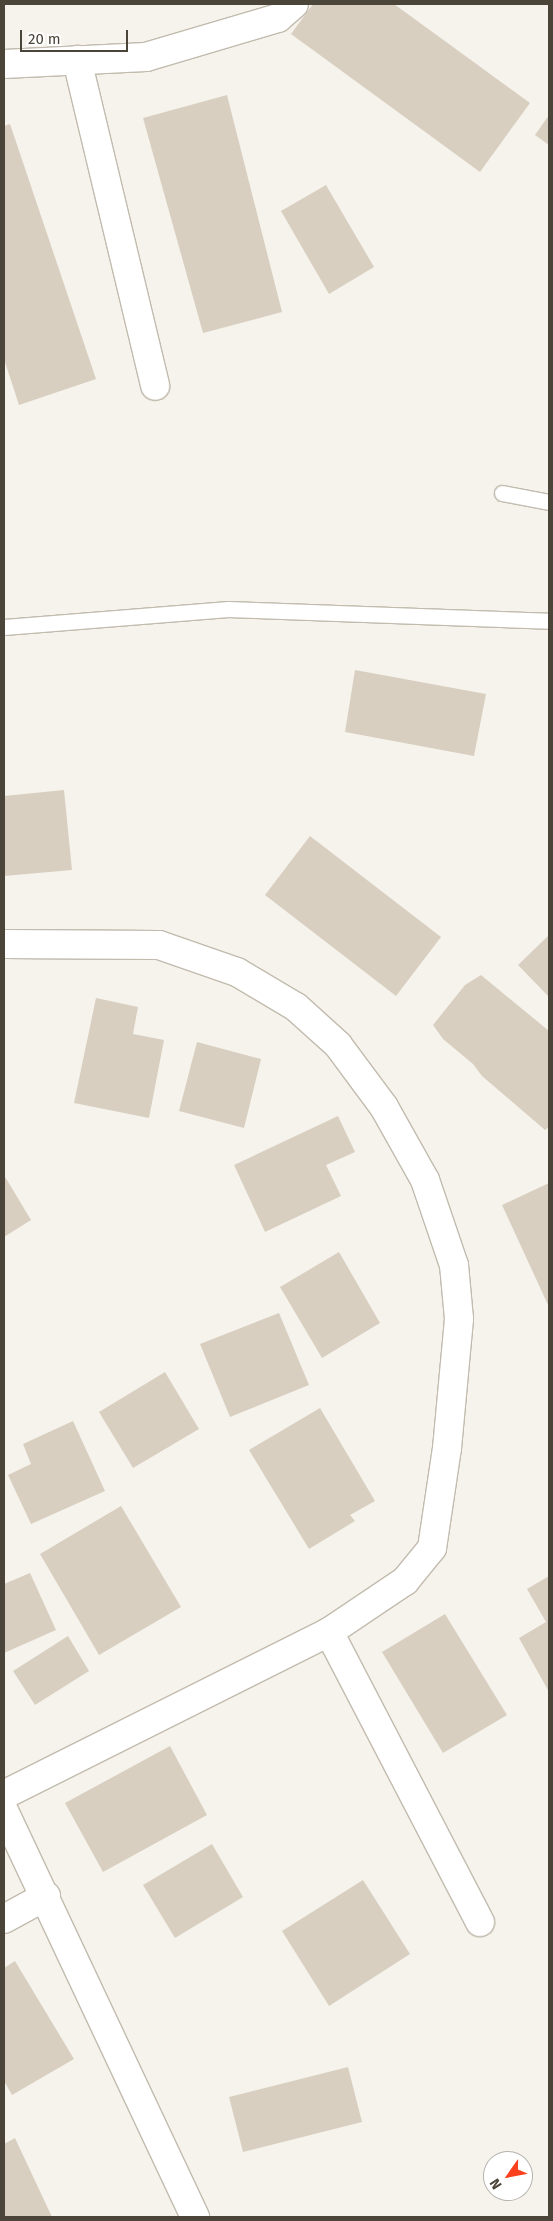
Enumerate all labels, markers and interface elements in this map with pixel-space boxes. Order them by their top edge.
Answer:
scale bar [22,20,130,52]
text: 20 m [28,30,61,48]
north arrow [483,2151,533,2201]
text: N [486,2175,506,2192]

